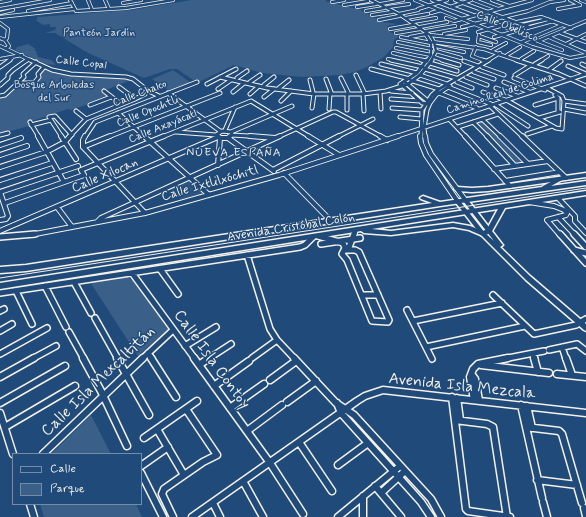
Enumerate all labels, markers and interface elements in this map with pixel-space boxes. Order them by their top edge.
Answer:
street label: Calle Obelisco [474,9,540,45]
park label: Panteón Jardín [63,27,135,41]
street label: Calle Copal [55,53,107,73]
street label: Camino Real de Colima [445,70,555,118]
street label: Calle Chalco [111,78,169,110]
park label: Bosque Arboledas del Sur [14,79,94,105]
street label: Calle Opochtli [115,94,181,130]
street label: Calle Axayácatl [127,107,199,147]
district label: NUEVA ESPAÑA [186,146,282,160]
street label: Calle Xilocan [70,155,140,197]
street label: Calle Ixtlilxóchitl [160,163,260,205]
street label: Avenida Cristóbal Colón [226,210,356,246]
street label: Calle Isla Contoy [169,307,253,413]
street label: Calle Isla Mexcaltitán [38,323,160,441]
street label: Avenida Isla Mezcala [388,370,536,404]
legend [12,453,142,505]
text: Calle [50,461,76,477]
text: Parque [50,481,85,497]

